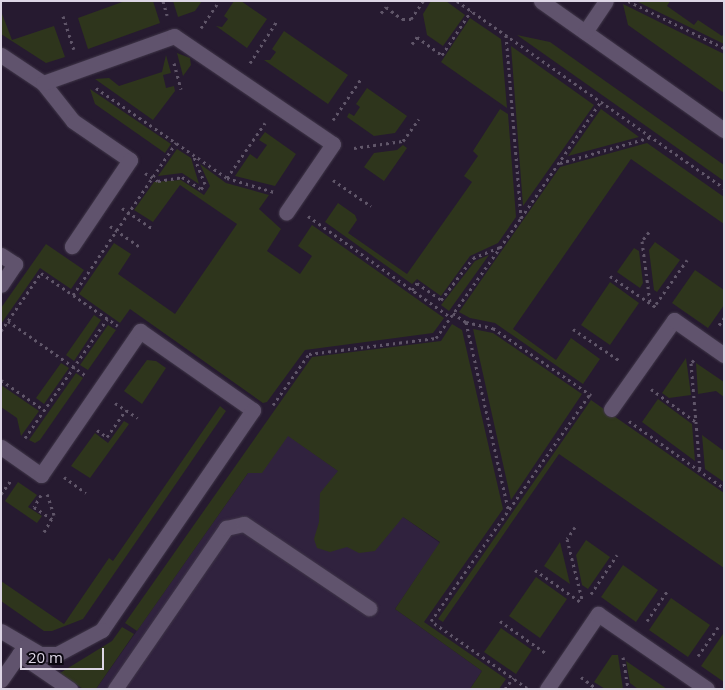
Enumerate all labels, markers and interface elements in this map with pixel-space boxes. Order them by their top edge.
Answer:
scale bar [22,638,106,670]
text: 20 m [28,647,63,667]

